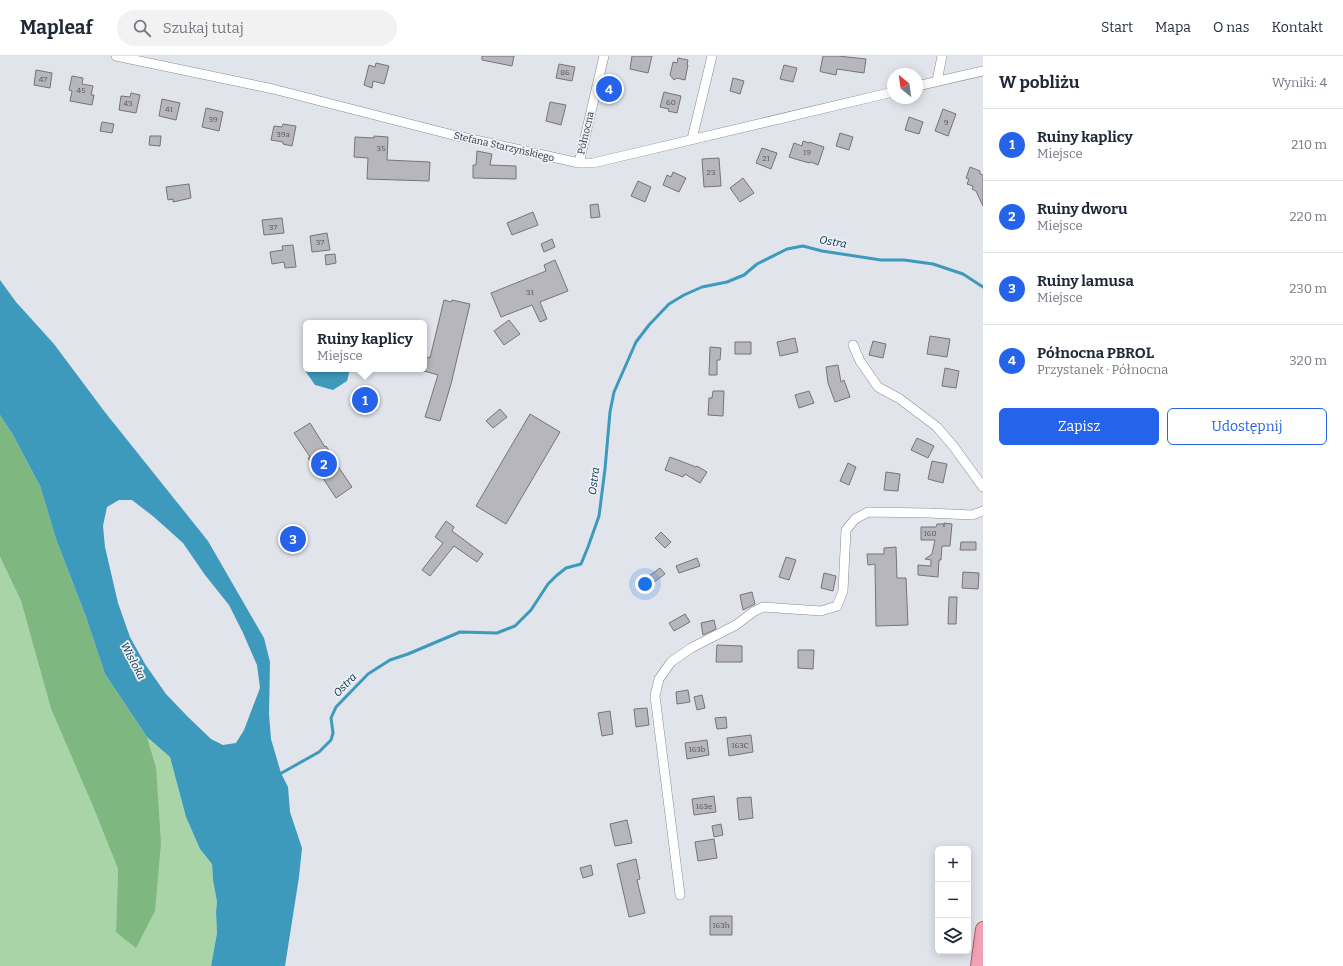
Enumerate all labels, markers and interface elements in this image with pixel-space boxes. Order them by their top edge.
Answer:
search box [117,10,397,46]
text: Mapleaf [20,16,93,39]
icon: search [131,17,153,39]
text: Szukaj tutaj [163,19,244,37]
text: Start [1101,19,1133,36]
text: Mapa [1155,19,1191,36]
text: O nas [1213,19,1249,36]
text: Kontakt [1271,19,1323,36]
house number: 86 [560,68,570,77]
north arrow [887,68,923,104]
text: W pobliżu [999,72,1080,93]
pin: 4 [596,74,622,104]
house number: 47 [39,75,47,84]
text: Wyniki: 4 [1272,75,1327,90]
house number: 45 [77,86,85,95]
house number: 60 [666,98,676,107]
house number: 43 [123,99,133,108]
house number: 41 [165,105,174,114]
street label: Północna [574,110,597,156]
house number: 39 [208,115,218,124]
house number: 9 [944,118,949,127]
text: Ruiny kaplicy [1037,128,1133,146]
street label: Stefana Starzyńskiego [453,129,556,164]
house number: 39a [276,130,290,139]
text: 1 [1009,137,1015,152]
text: 210 m [1291,137,1327,152]
house number: 35 [377,144,385,153]
text: Miejsce [1037,146,1083,161]
house number: 19 [803,148,811,157]
house number: 21 [762,154,771,163]
house number: 23 [707,168,716,177]
text: Ruiny dworu [1037,200,1128,218]
text: 2 [1008,209,1016,224]
text: 220 m [1290,209,1327,224]
text: Miejsce [1037,218,1083,233]
house number: 37 [269,223,277,232]
water label: Ostra [818,233,848,251]
house number: 37 [316,238,324,247]
text: Ruiny lamusa [1037,272,1134,290]
text: 3 [1008,281,1016,296]
text: 230 m [1289,281,1327,296]
house number: 31 [526,288,535,297]
text: Miejsce [1037,290,1083,305]
popup [303,320,427,372]
text: Ruiny kaplicy [317,330,413,348]
text: Północna PBROL [1037,344,1154,362]
text: Miejsce [317,348,363,363]
text: 4 [1008,353,1016,368]
text: 320 m [1289,353,1327,368]
text: Przystanek · Północna [1037,362,1168,377]
pin: 1 [352,385,378,415]
button: Zapisz [999,408,1159,445]
button: Udostępnij [1167,408,1327,445]
pin: 2 [311,449,337,479]
water label: Ostra [586,466,602,496]
pin: 3 [280,524,306,554]
house number: 160 [923,529,937,538]
your location [635,574,655,594]
water label: Wisłoka [118,640,148,682]
water label: Ostra [331,671,359,699]
house number: 163C [731,741,749,750]
house number: 163b [689,745,706,754]
house number: 163e [696,802,712,811]
map controls [935,846,971,954]
button: + [935,846,971,882]
button: − [935,882,971,918]
button: layers [935,918,971,954]
house number: 163h [712,921,730,930]

